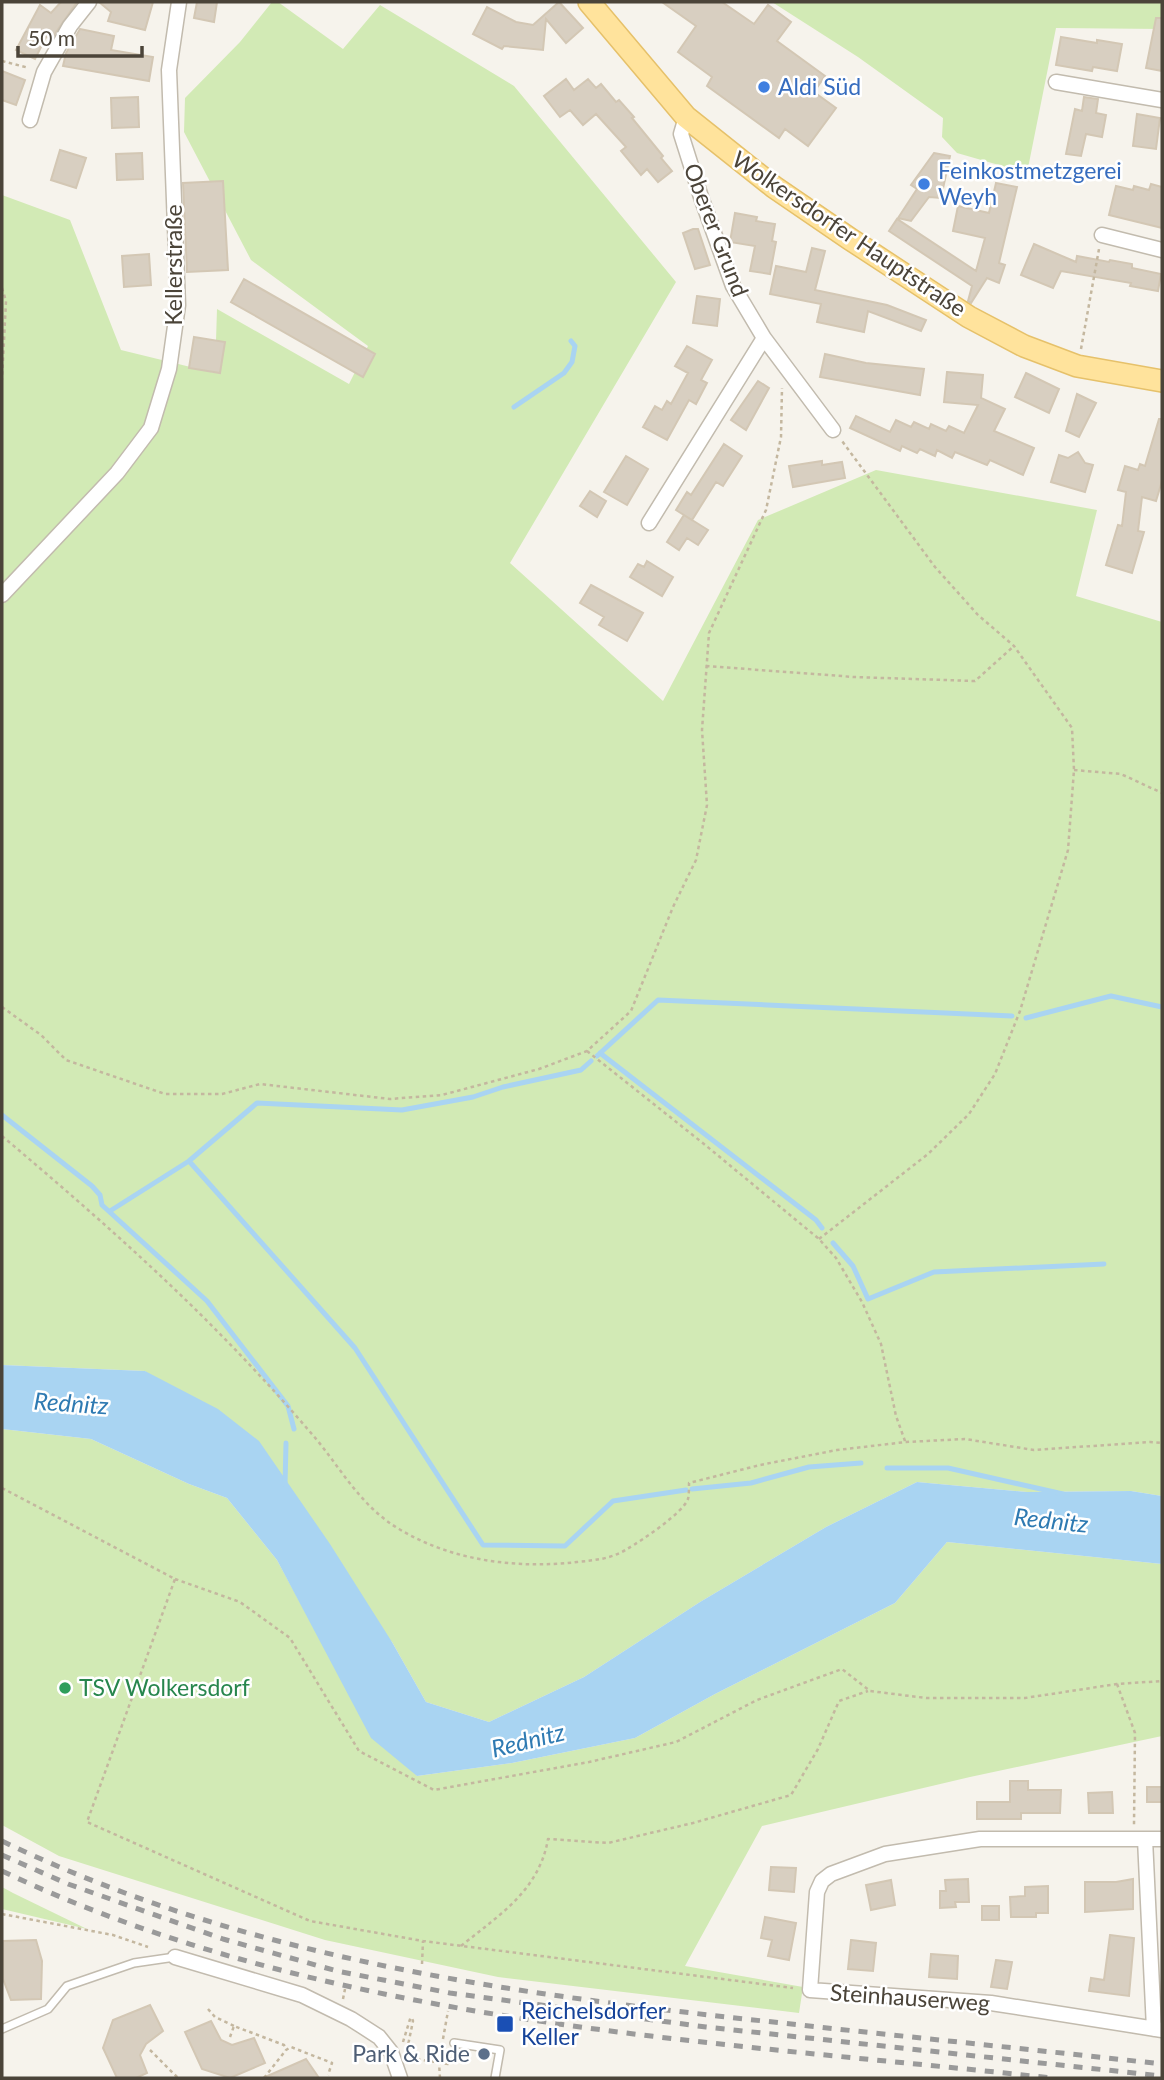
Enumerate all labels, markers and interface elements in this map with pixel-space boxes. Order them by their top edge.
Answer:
scale bar [18,14,142,58]
text: 50 m [28,25,75,50]
place label: Aldi Süd [778,72,861,100]
marker: Aldi Süd [756,79,772,95]
street label: Wolkersdorfer Hauptstraße [727,144,972,322]
place label: Feinkostmetzgerei Weyh [938,156,1122,210]
street label: Oberer Grund [679,159,755,300]
marker: Feinkostmetzgerei Weyh [916,176,932,192]
street label: Kellerstraße [159,204,187,326]
water label: Rednitz [33,1385,110,1420]
water label: Rednitz [1013,1501,1090,1538]
place label: TSV Wolkersdorf [79,1673,250,1701]
marker: TSV Wolkersdorf [57,1680,73,1696]
water label: Rednitz [488,1716,568,1763]
street label: Steinhauserweg [829,1977,991,2017]
place label: Reichelsdorfer Keller [521,1996,667,2050]
marker: Reichelsdorfer Keller [495,2014,515,2034]
place label: Park & Ride [352,2039,470,2067]
marker: Park & Ride [476,2046,492,2062]

